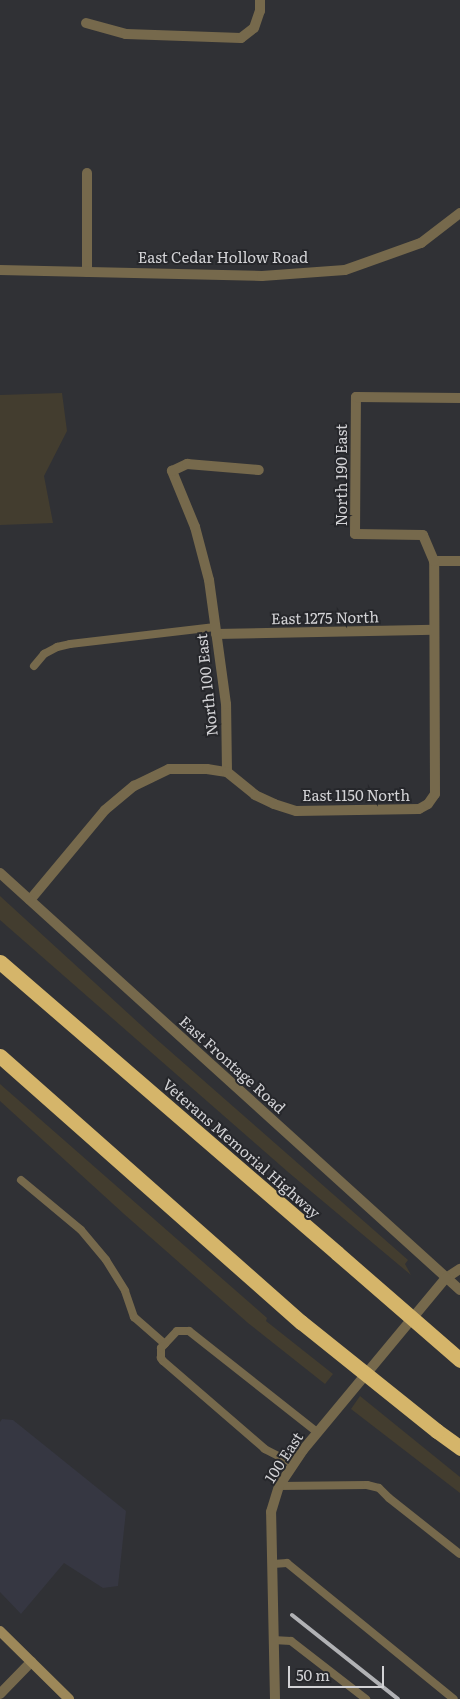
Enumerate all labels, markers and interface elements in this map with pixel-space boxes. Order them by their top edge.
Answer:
street label: East Cedar Hollow Road [138,248,308,266]
street label: North 190 East [332,424,350,526]
street label: East 1275 North [271,607,379,627]
street label: North 100 East [192,633,220,737]
street label: East 1150 North [302,786,410,804]
street label: East Frontage Road [176,1012,290,1116]
street label: Veterans Memorial Highway [160,1075,324,1221]
street label: 100 East [260,1428,306,1486]
scale bar [290,1656,386,1688]
text: 50 m [296,1663,330,1686]

